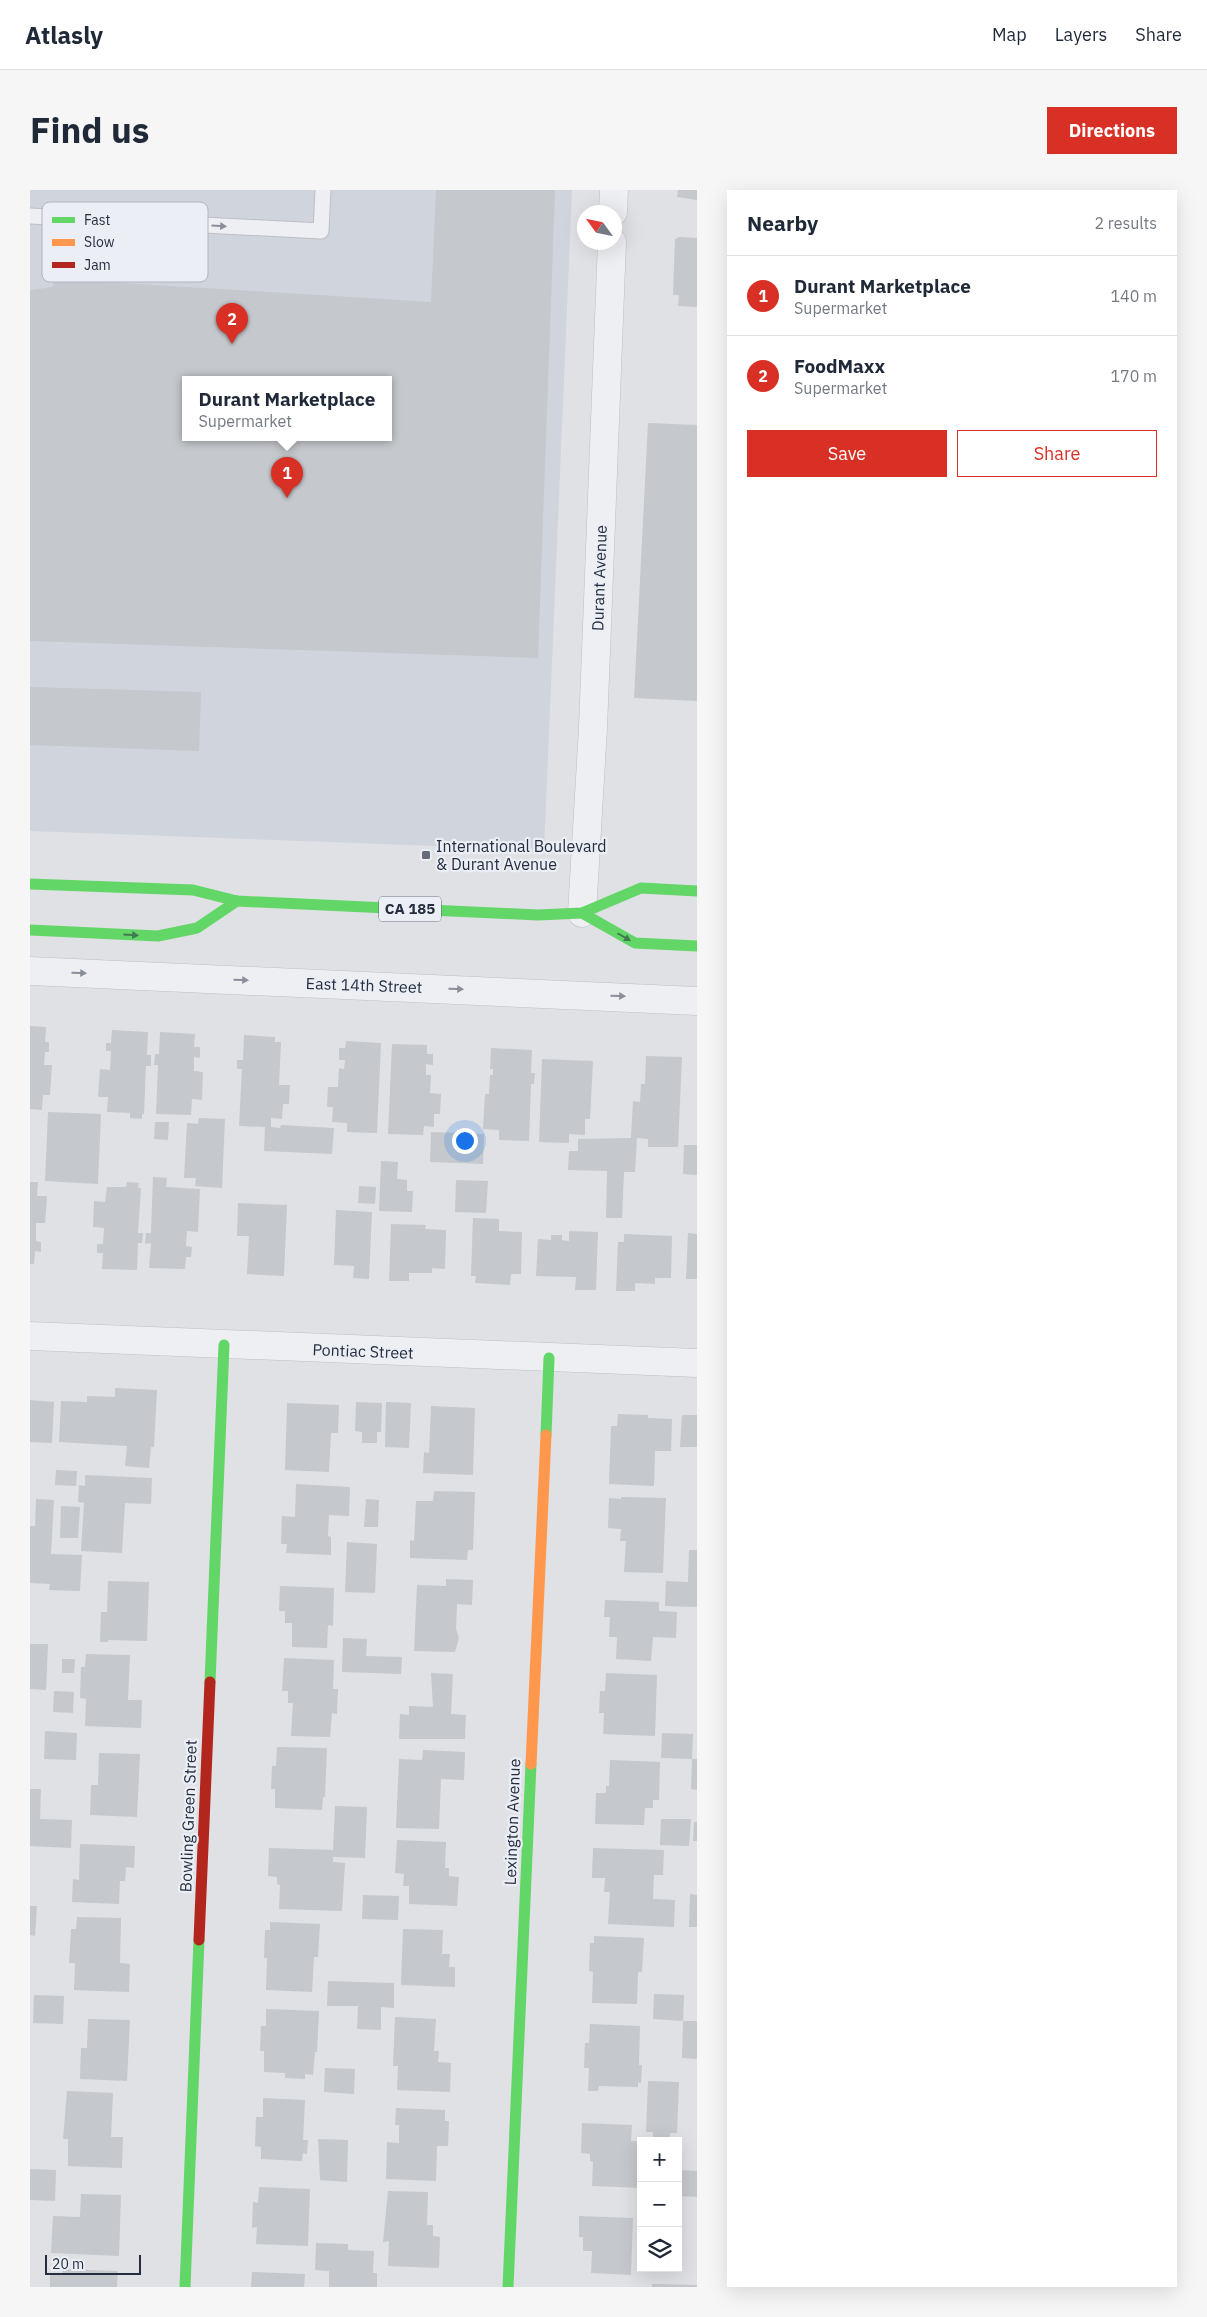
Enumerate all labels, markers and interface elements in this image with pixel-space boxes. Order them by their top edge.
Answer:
text: Atlasly [25,19,103,51]
text: Map [992,23,1027,46]
text: Layers [1055,23,1107,46]
text: Share [1135,23,1182,46]
text: Find us [30,107,149,153]
button: Directions [1047,107,1177,154]
legend [42,202,208,282]
north arrow [577,205,622,250]
text: Nearby [747,209,818,237]
text: Fast [84,211,110,229]
text: 2 results [1094,213,1157,233]
one-way arrow [211,223,227,231]
text: Slow [84,233,115,251]
text: Jam [84,256,111,274]
text: Durant Marketplace [794,274,971,298]
text: 1 [758,286,768,306]
text: 140 m [1110,286,1157,306]
text: Supermarket [794,298,887,318]
pin: 2 [216,303,248,344]
text: FoodMaxx [794,354,885,378]
text: 2 [758,366,768,386]
text: 170 m [1110,366,1157,386]
popup [182,376,392,441]
text: Supermarket [794,378,887,398]
text: Durant Marketplace [199,387,375,411]
text: Supermarket [199,411,292,431]
button: Save [747,430,947,477]
button: Share [957,430,1157,477]
pin: 1 [271,457,303,498]
street label: Durant Avenue [587,524,611,631]
place label: International Boulevard & Durant Avenue [436,836,607,874]
marker: International Boulevard & Durant Avenue [420,849,432,861]
road number: CA 185 [379,896,441,922]
one-way arrow [123,931,139,939]
one-way arrow [617,933,632,941]
one-way arrow [71,970,87,978]
street label: East 14th Street [305,973,423,997]
one-way arrow [233,977,249,985]
one-way arrow [448,986,464,994]
one-way arrow [610,993,626,1001]
your location [452,1128,478,1154]
street label: Pontiac Street [312,1339,414,1363]
street label: Bowling Green Street [175,1739,201,1893]
street label: Lexington Avenue [500,1758,524,1886]
map controls [637,2137,682,2272]
button: + [637,2137,682,2182]
button: − [637,2182,682,2227]
button: layers [637,2227,682,2272]
scale bar [45,2252,141,2275]
text: 20 m [52,2255,84,2273]

